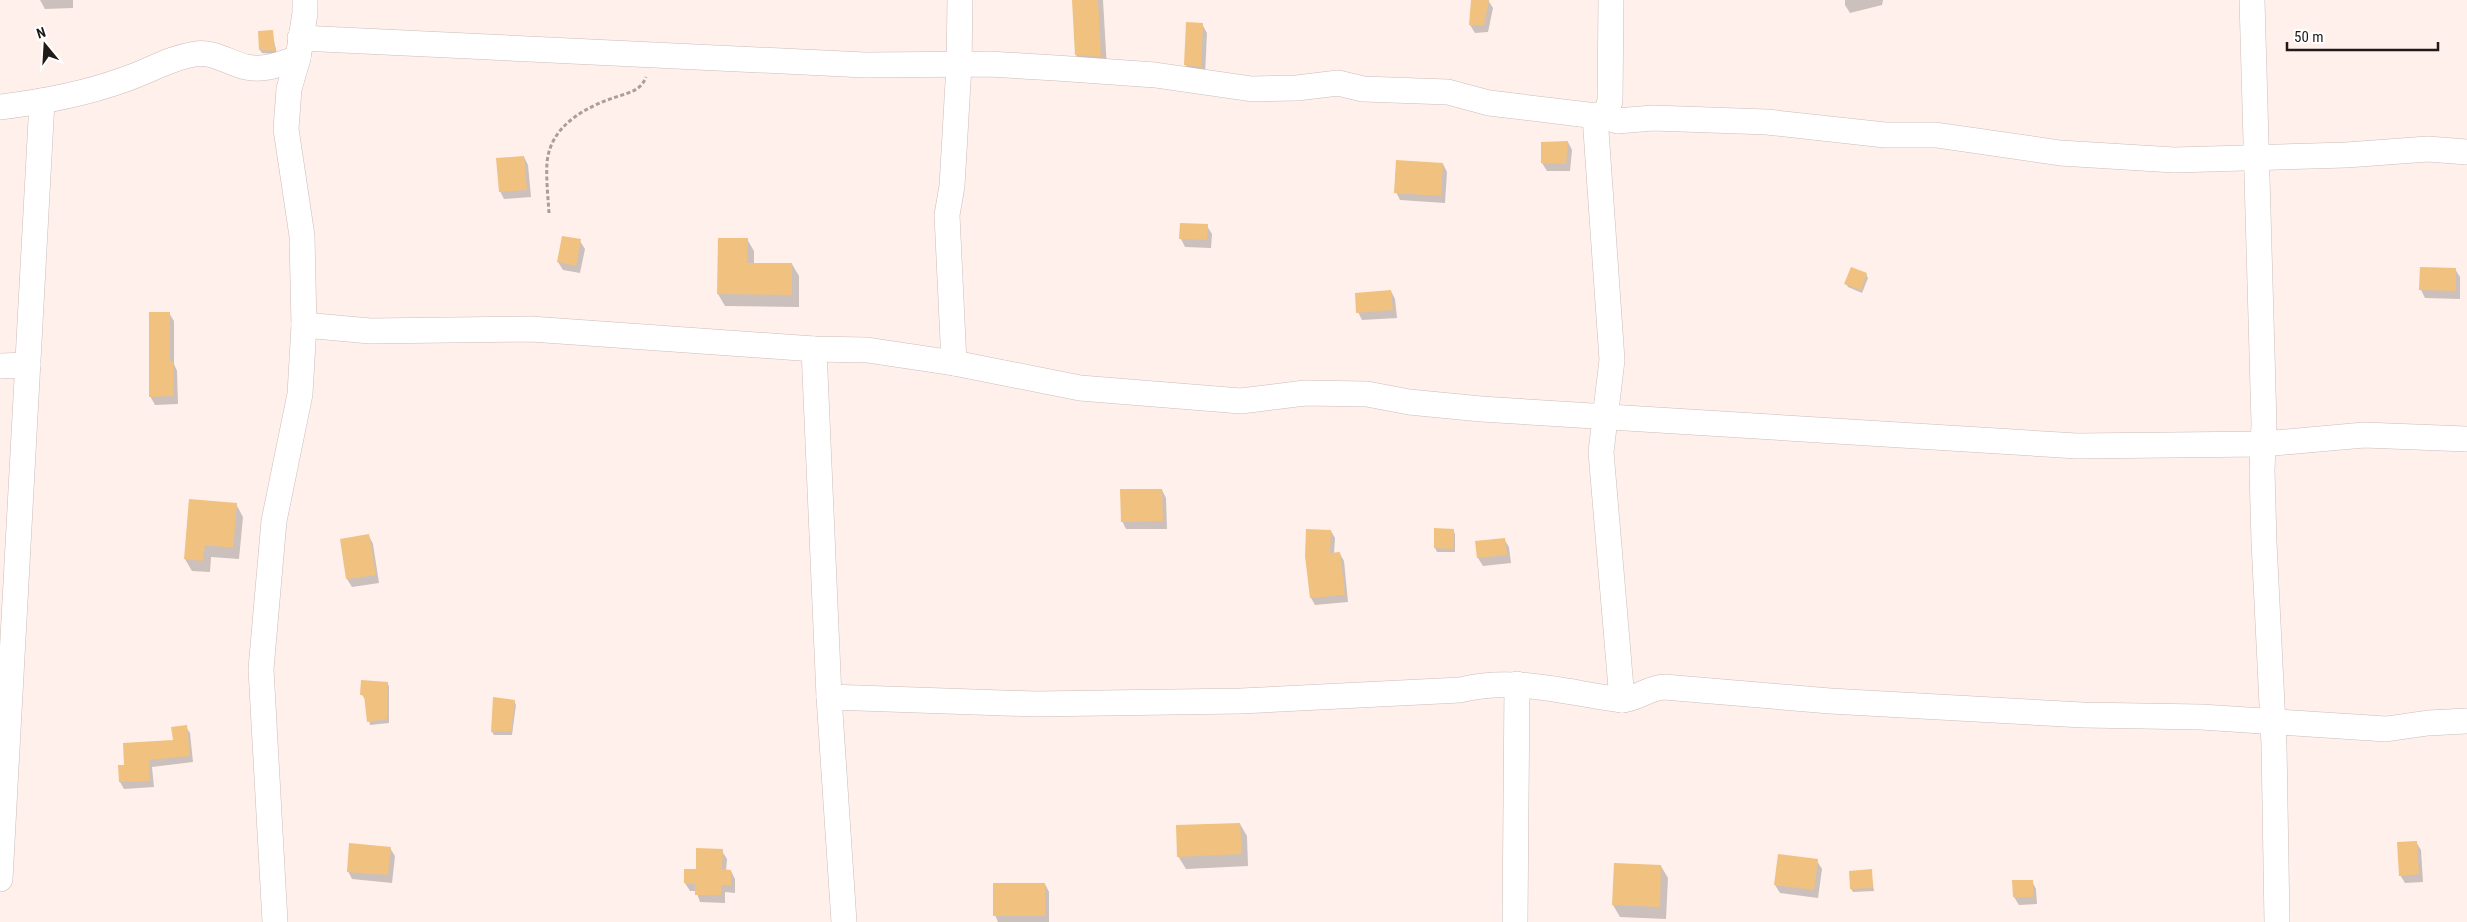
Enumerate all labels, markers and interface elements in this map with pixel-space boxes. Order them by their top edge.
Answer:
north arrow [20,20,70,70]
scale bar [2287,20,2438,52]
text: N [34,24,48,42]
text: 50 m [2294,28,2324,46]

